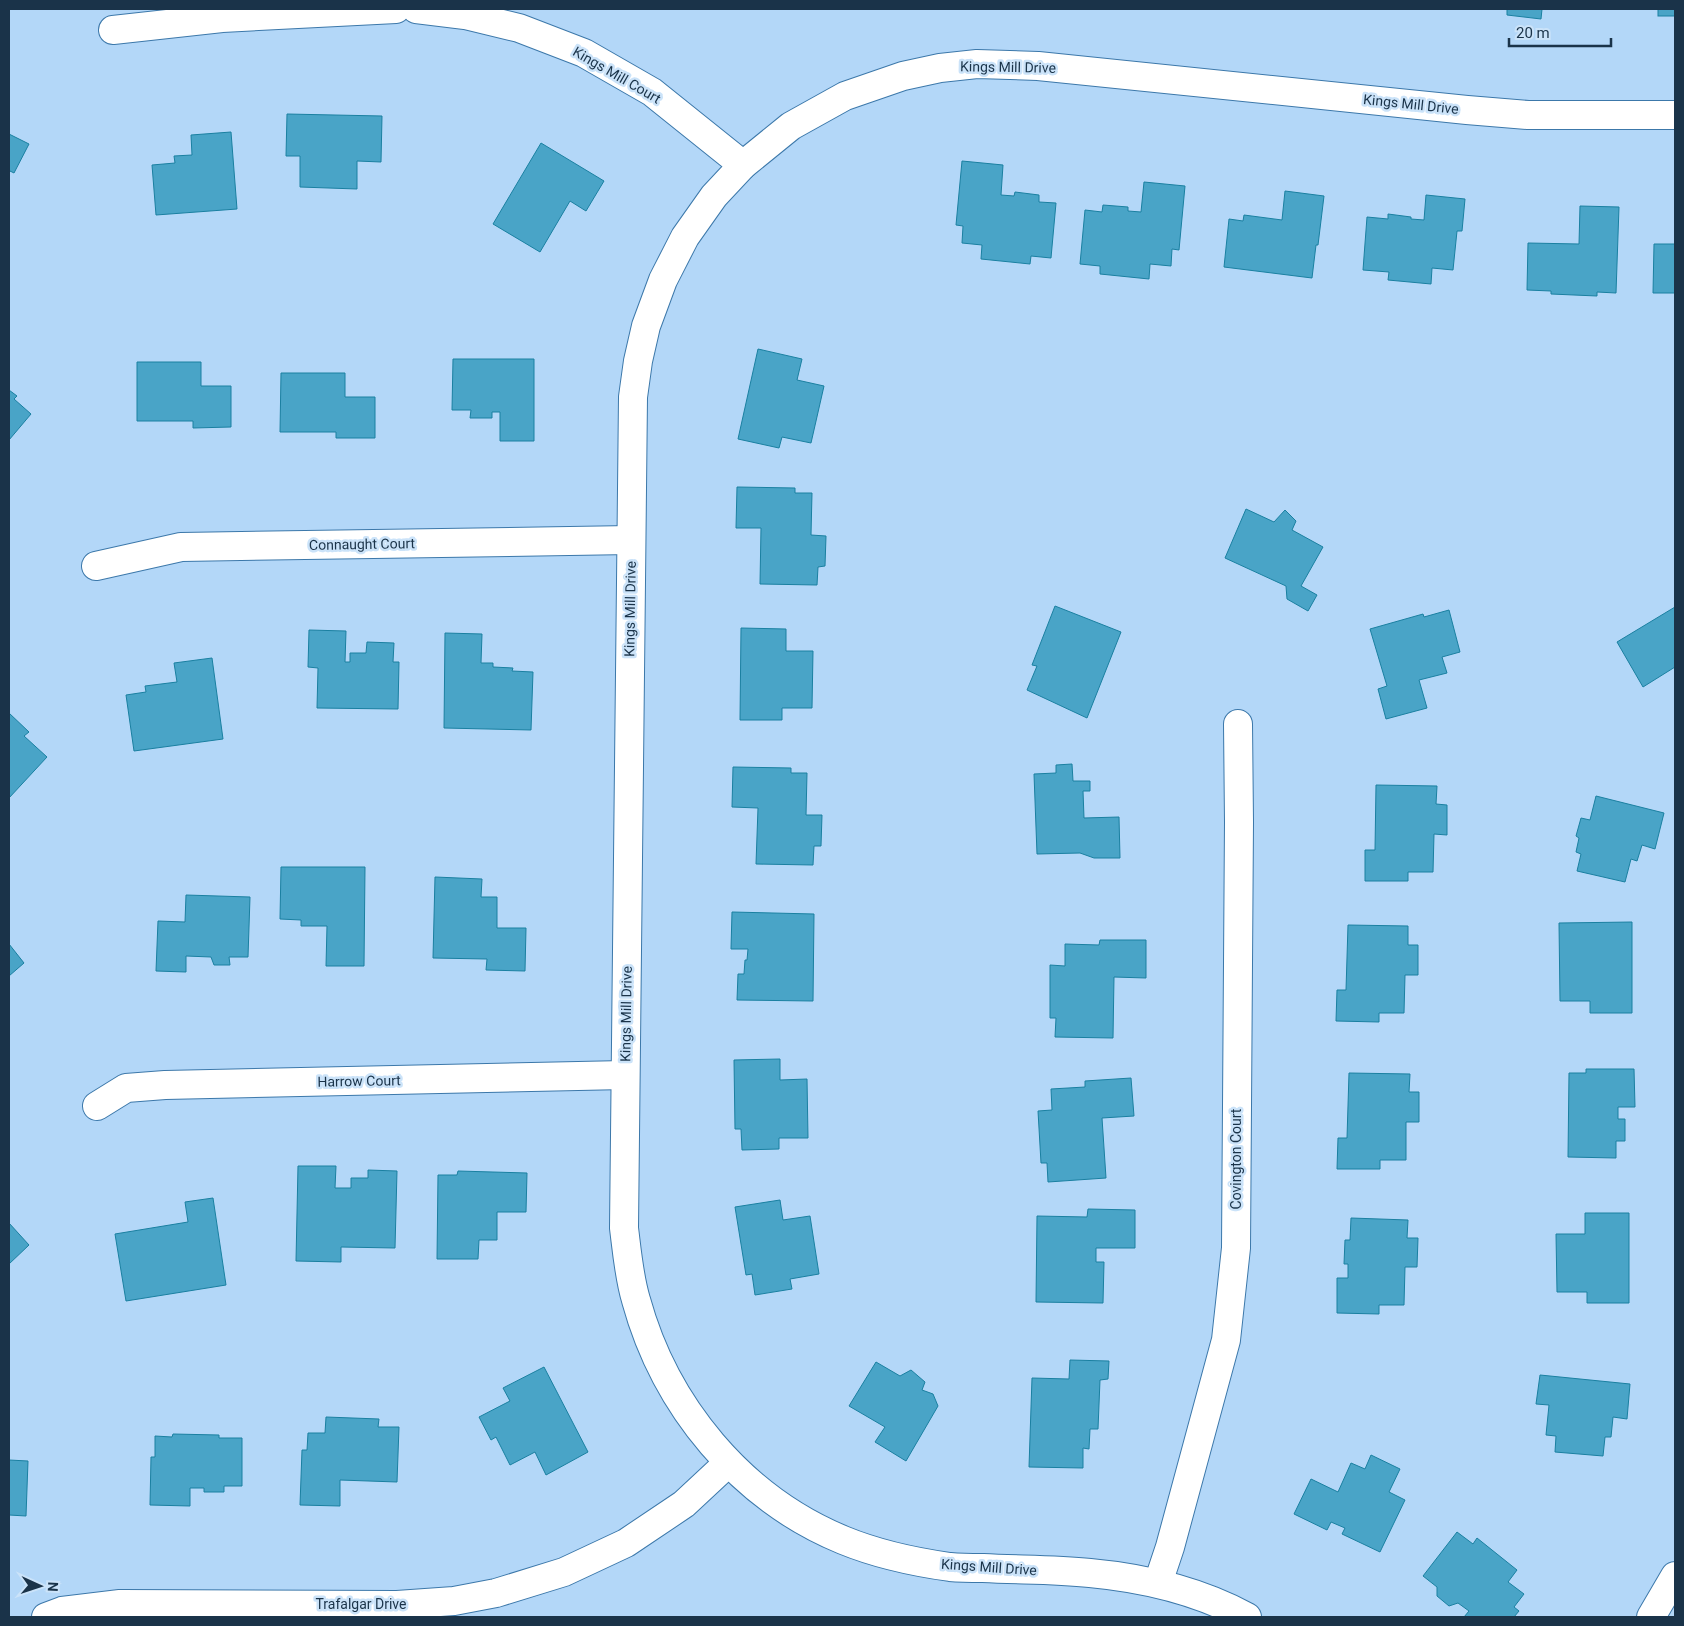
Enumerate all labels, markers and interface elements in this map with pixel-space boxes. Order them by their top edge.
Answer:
scale bar [1509,15,1612,47]
text: 20 m [1516,24,1550,42]
street label: Kings Mill Court [570,43,664,107]
street label: Kings Mill Drive [960,58,1056,76]
street label: Kings Mill Drive [1363,91,1459,117]
street label: Connaught Court [309,535,416,553]
street label: Kings Mill Drive [621,561,639,657]
street label: Kings Mill Drive [617,966,635,1062]
street label: Harrow Court [317,1072,401,1090]
street label: Covington Court [1228,1108,1244,1209]
street label: Kings Mill Drive [941,1556,1037,1578]
north arrow [15,1561,65,1611]
text: N [45,1581,61,1592]
street label: Trafalgar Drive [316,1596,406,1612]

